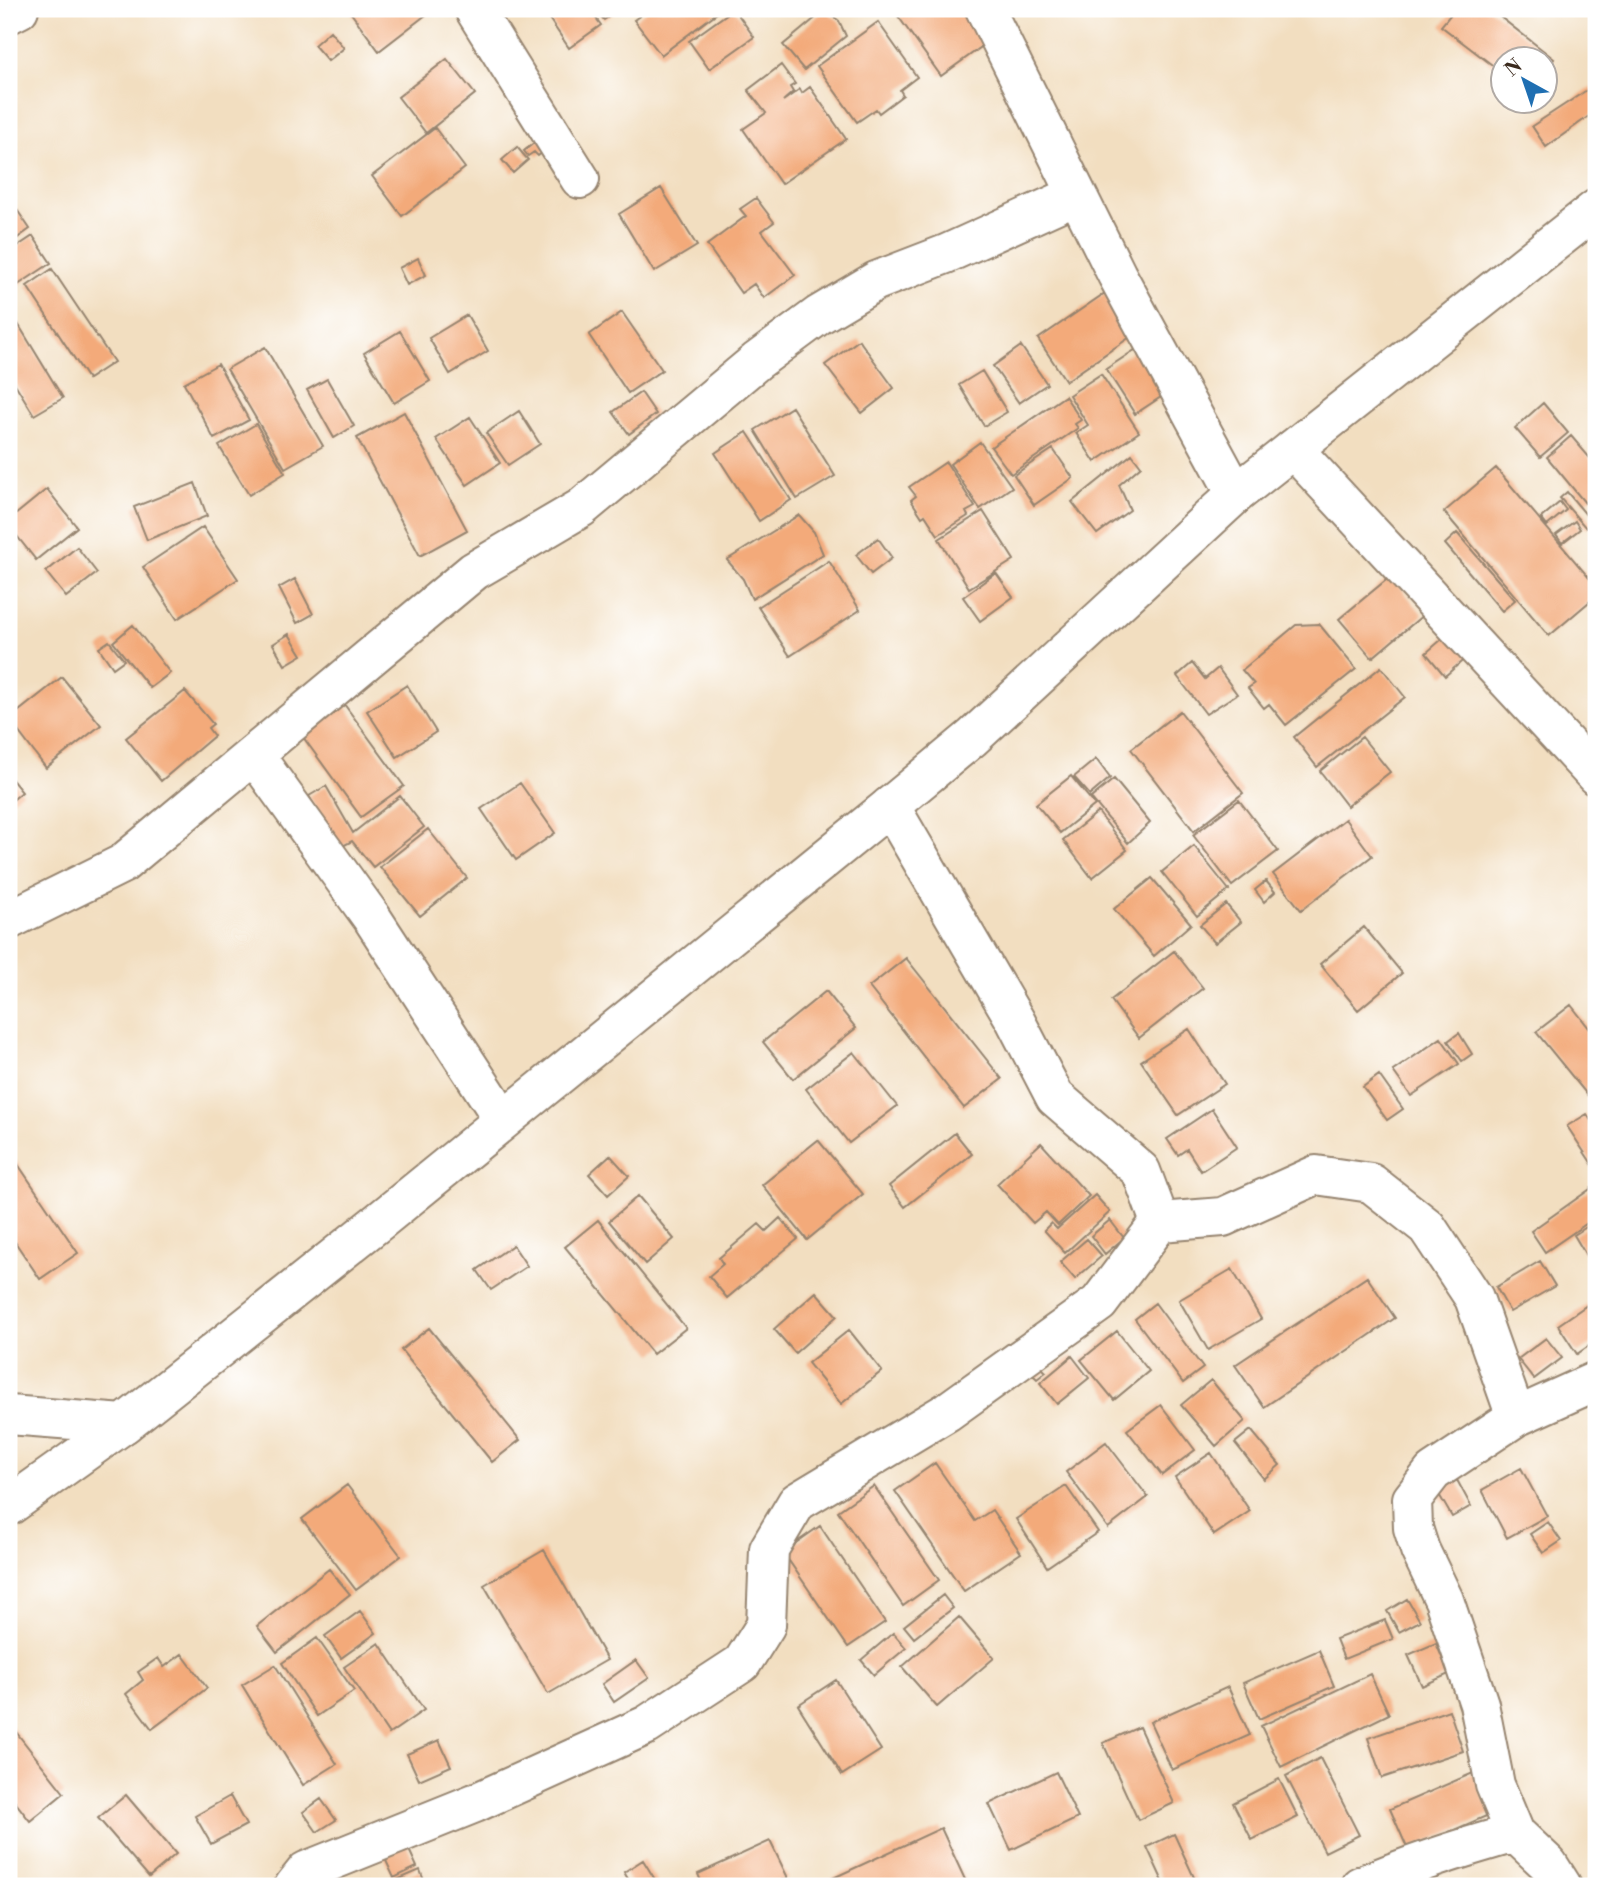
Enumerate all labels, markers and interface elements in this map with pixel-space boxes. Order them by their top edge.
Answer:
north arrow [1490,46,1560,116]
text: N [1500,54,1527,82]

